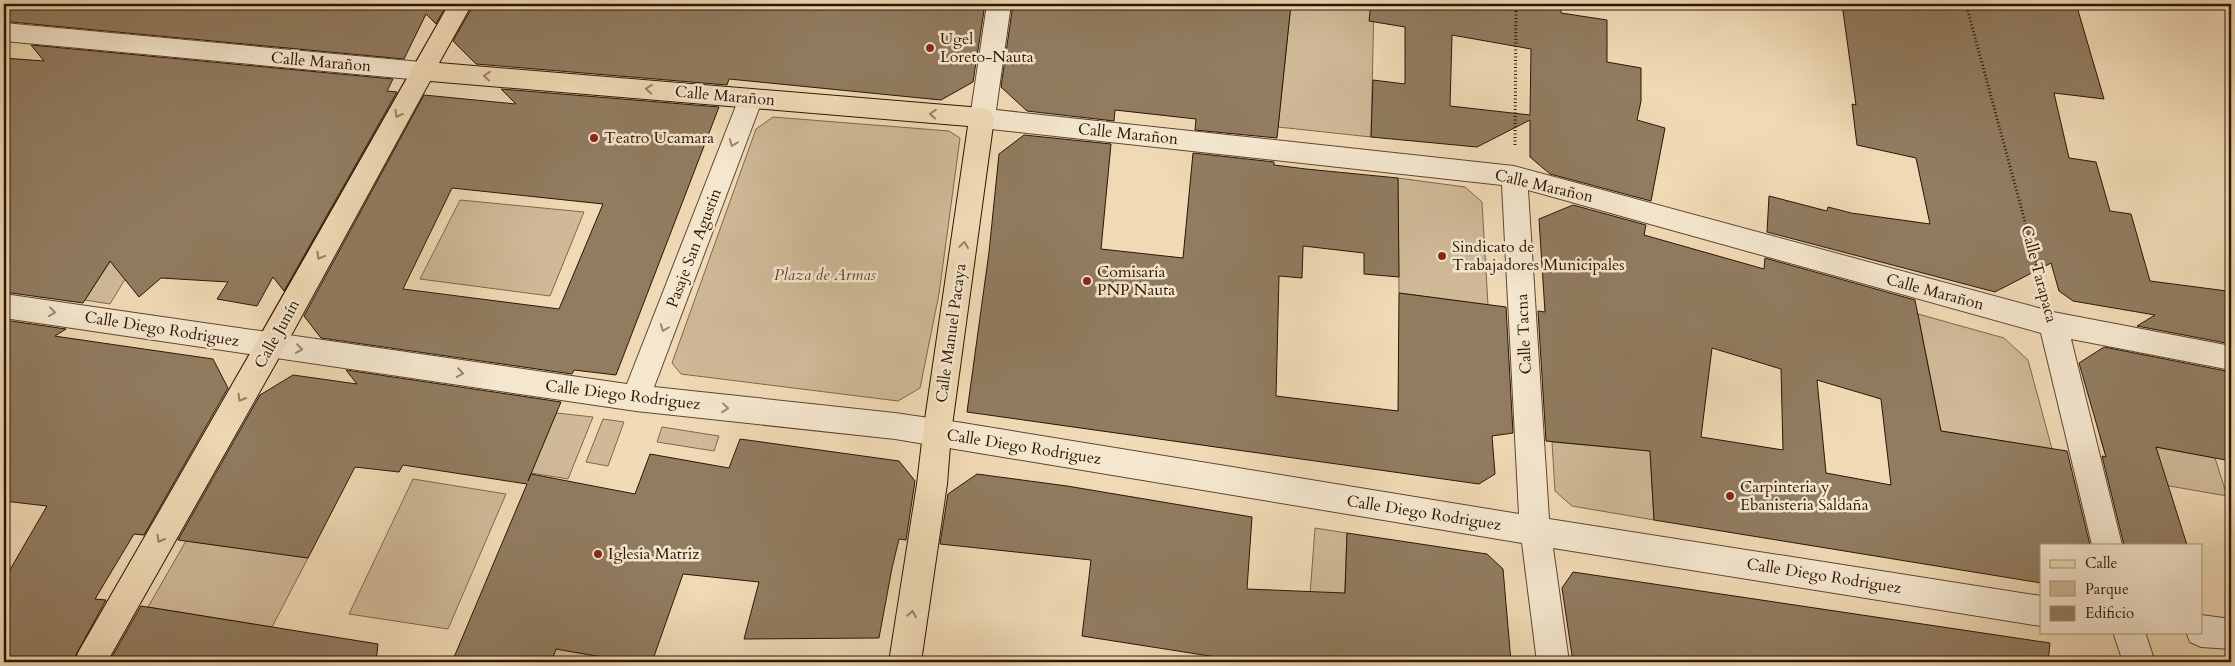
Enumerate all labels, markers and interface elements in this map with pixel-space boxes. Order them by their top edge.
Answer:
place label: Ugel Loreto-Nauta [940,28,1034,68]
marker: Ugel Loreto-Nauta [924,42,936,54]
street label: Calle Marañon [270,47,372,77]
one-way arrow [483,71,491,82]
street label: Calle Marañon [674,81,776,111]
one-way arrow [645,84,653,95]
one-way arrow [394,108,404,117]
one-way arrow [929,109,937,120]
street label: Calle Marañon [1077,118,1179,150]
place label: Teatro Ucamara [604,127,714,149]
marker: Teatro Ucamara [588,132,600,144]
one-way arrow [729,138,739,147]
street label: Calle Marañon [1493,164,1595,208]
street label: Pasaje San Agustin [661,185,727,311]
street label: Calle Tarapaca [2015,223,2063,325]
place label: Sindicato de Trabajadores Municipales [1452,236,1625,276]
one-way arrow [958,241,969,249]
marker: Sindicato de Trabajadores Municipales [1436,250,1448,262]
one-way arrow [316,251,326,260]
place label: Comisaría PNP Nauta [1097,261,1175,301]
street label: Calle Manuel Pacaya [930,262,972,404]
park label: Plaza de Armas [774,264,877,286]
street label: Calle Marañon [1884,268,1986,316]
marker: Comisaría PNP Nauta [1081,275,1093,287]
street label: Calle Tacna [1511,293,1537,375]
street label: Calle Junín [249,296,305,372]
one-way arrow [48,306,56,317]
street label: Calle Diego Rodriguez [83,306,241,352]
one-way arrow [659,323,670,332]
one-way arrow [295,344,304,354]
one-way arrow [456,367,464,377]
street label: Calle Diego Rodriguez [544,375,702,415]
one-way arrow [237,393,247,402]
one-way arrow [722,402,730,413]
street label: Calle Diego Rodriguez [945,424,1103,470]
place label: Carpinteria y Ebanisteria Saldaña [1740,476,1869,516]
street label: Calle Diego Rodriguez [1345,490,1503,536]
marker: Carpinteria y Ebanisteria Saldaña [1724,490,1736,502]
one-way arrow [157,534,167,543]
place label: Iglesia Matriz [608,543,699,565]
legend [2040,544,2202,634]
marker: Iglesia Matriz [592,548,604,560]
street label: Calle Diego Rodriguez [1745,553,1903,599]
text: Calle [2085,553,2118,573]
text: Parque [2085,579,2129,599]
text: Edificio [2085,603,2134,623]
one-way arrow [907,610,917,618]

